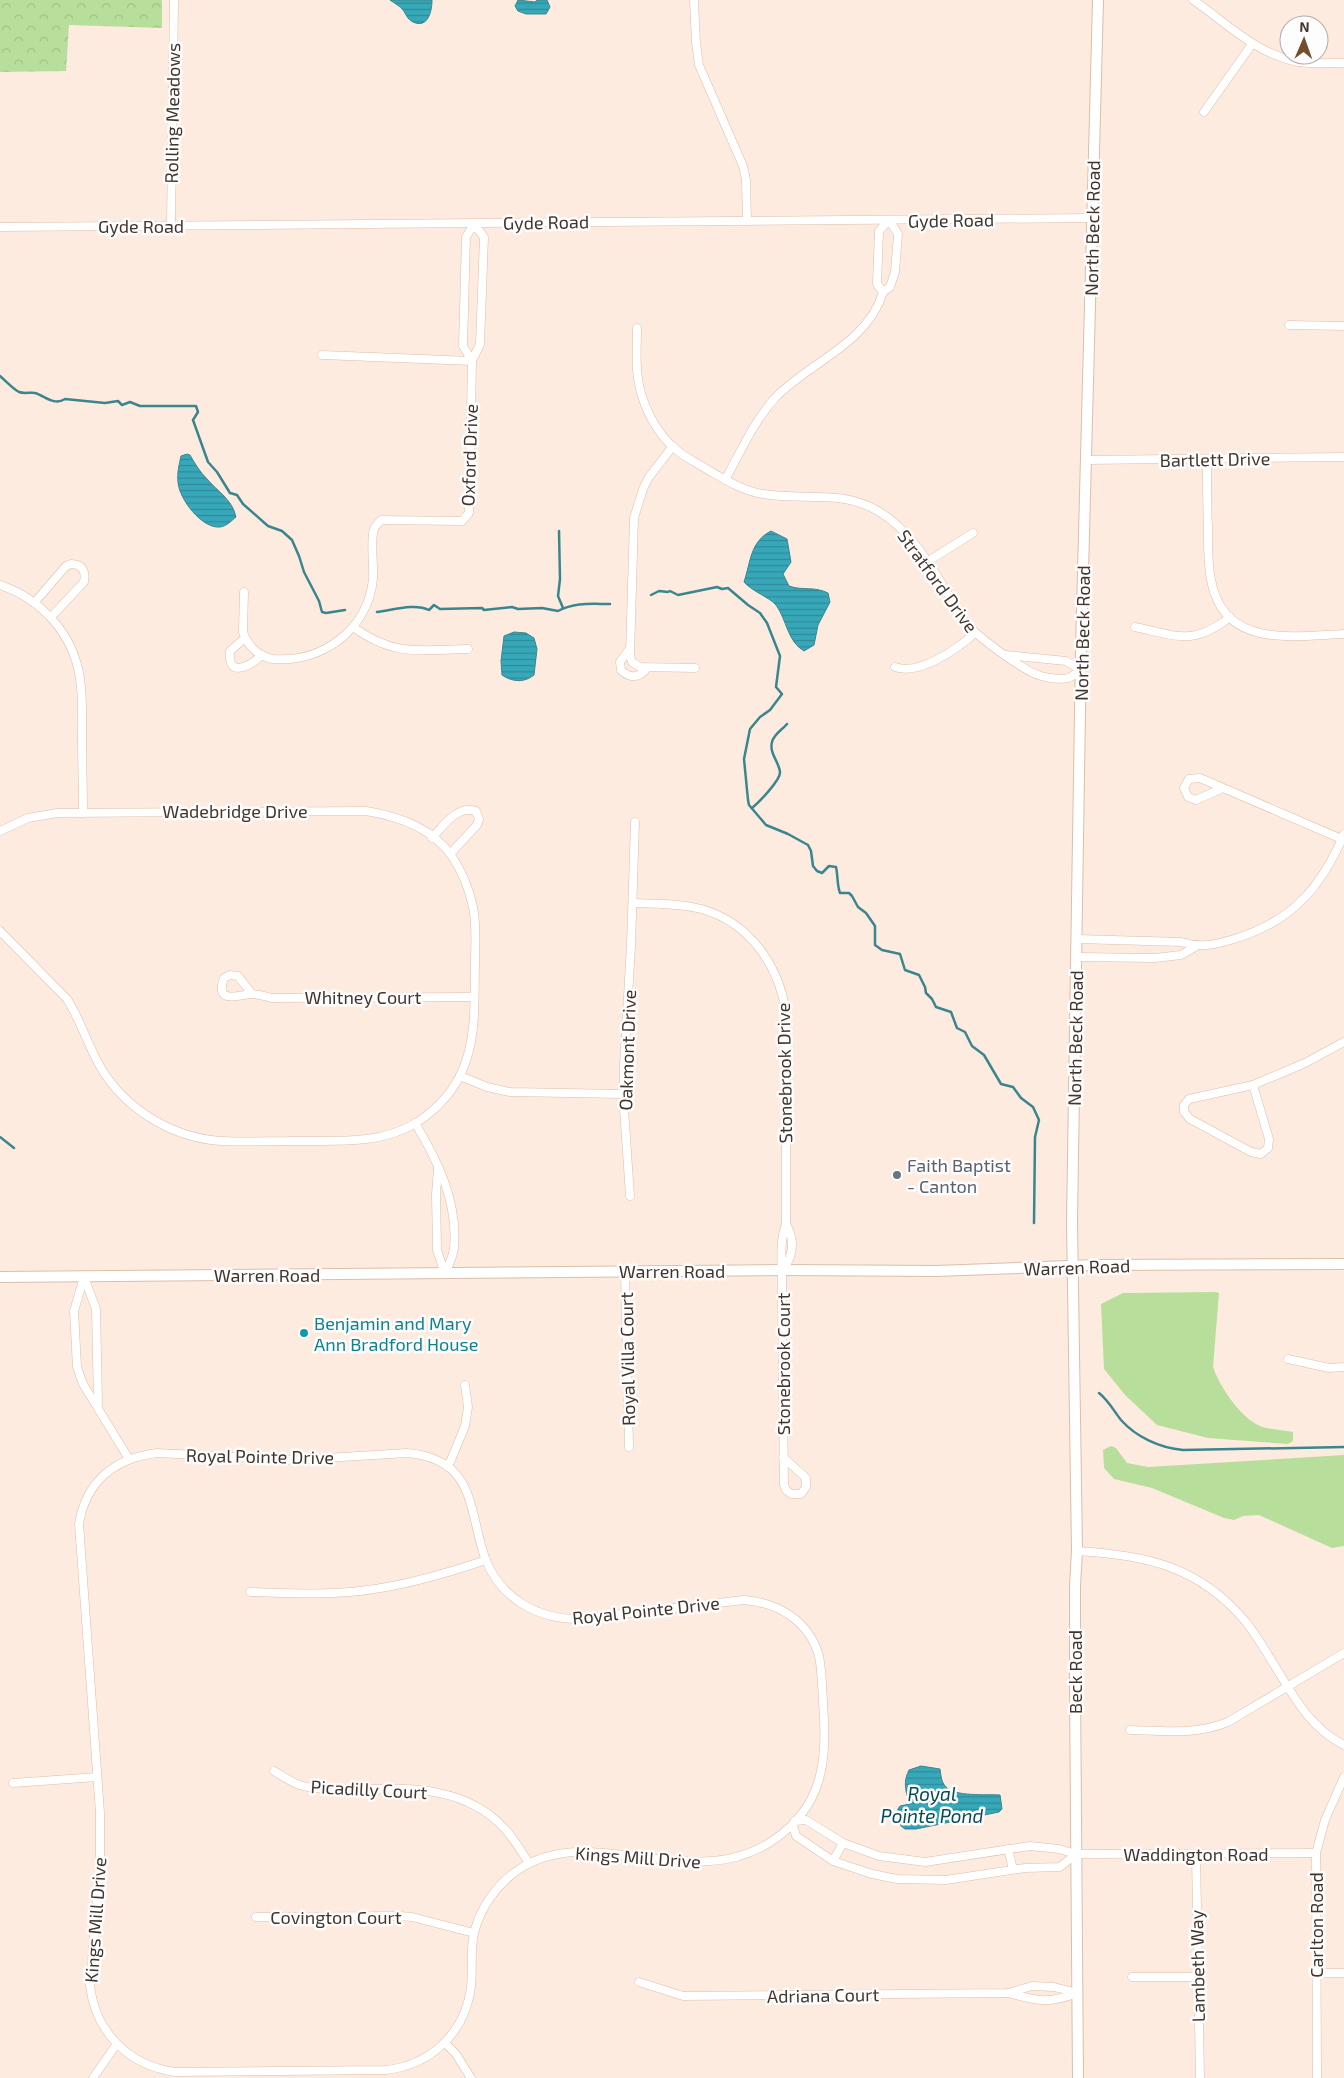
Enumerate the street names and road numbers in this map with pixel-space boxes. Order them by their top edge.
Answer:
street label: Rolling Meadows [160,42,184,184]
street label: North Beck Road [1080,160,1104,296]
street label: Gyde Road [908,208,994,232]
street label: Gyde Road [503,210,589,234]
street label: Gyde Road [98,215,184,237]
street label: Oxford Drive [456,403,482,507]
street label: Bartlett Drive [1160,447,1270,471]
street label: Stratford Drive [893,525,983,637]
street label: North Beck Road [1070,565,1094,701]
street label: Wadebridge Drive [162,800,308,822]
street label: North Beck Road [1063,970,1087,1106]
street label: Whitney Court [305,986,422,1008]
street label: Oakmont Drive [614,989,640,1111]
street label: Stonebrook Drive [772,1003,796,1143]
street label: Warren Road [1023,1254,1131,1280]
street label: Warren Road [619,1260,725,1282]
street label: Warren Road [214,1264,320,1286]
street label: Royal Villa Court [615,1292,639,1426]
street label: Stonebrook Court [772,1293,794,1435]
street label: Royal Pointe Drive [186,1444,334,1468]
street label: Royal Pointe Drive [571,1591,721,1629]
street label: Beck Road [1064,1630,1086,1714]
street label: Picadilly Court [310,1775,428,1803]
street label: Kings Mill Drive [574,1842,702,1872]
street label: Waddington Road [1123,1843,1269,1865]
street label: Kings Mill Drive [80,1856,110,1984]
street label: Carlton Road [1305,1872,1327,1978]
street label: Covington Court [270,1906,402,1928]
street label: Lambeth Way [1185,1909,1209,2022]
street label: Adriana Court [767,1983,879,2007]

